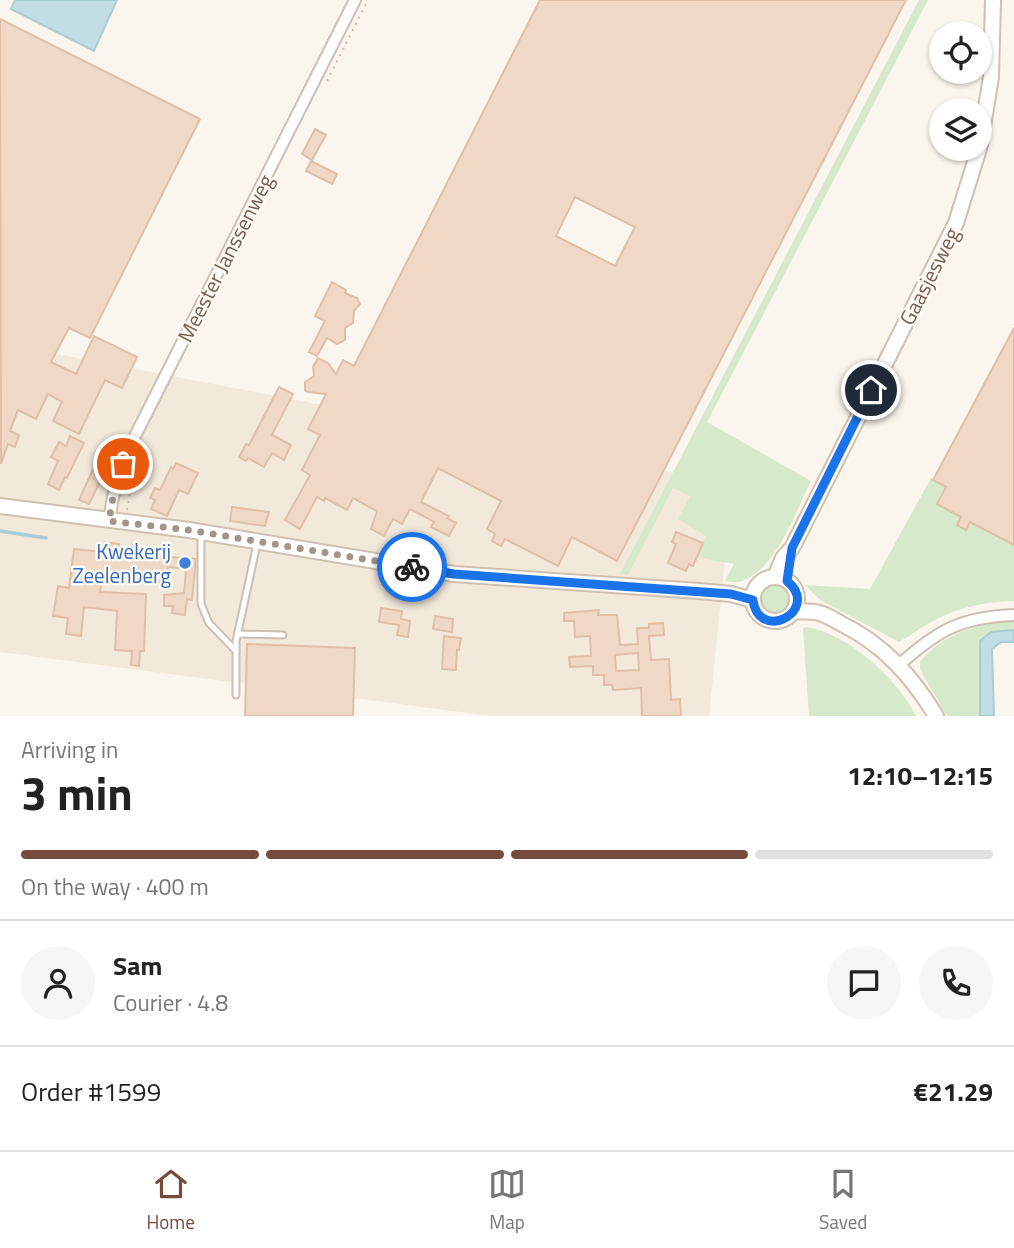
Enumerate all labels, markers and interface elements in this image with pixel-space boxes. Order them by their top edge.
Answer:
map controls [929,21,992,161]
button: locate [929,21,992,84]
button: layers [929,98,992,161]
street label: Meester Janssenweg [169,168,281,348]
street label: Gaasjesweg [891,221,967,330]
pin [841,360,901,420]
icon: home [852,371,890,409]
pin [93,434,153,494]
icon: bag [104,445,142,483]
courier [377,532,447,602]
place label: Kwekerij Zeelenberg [72,535,171,591]
icon: bike [393,548,431,586]
marker: Kwekerij Zeelenberg [177,555,193,571]
text: Arriving in [21,732,118,767]
text: 12:10–12:15 [847,756,993,795]
text: 3 min [21,758,133,828]
text: On the way · 400 m [21,869,209,904]
button: person [21,946,95,1020]
text: Sam [113,946,162,985]
button: chat [827,946,901,1020]
button: phone [919,946,993,1020]
text: Courier · 4.8 [113,985,228,1020]
text: Order #1599 [21,1072,161,1111]
text: €21.29 [914,1072,993,1111]
tab: Home [147,1165,195,1236]
tab: Map [488,1165,526,1236]
tab: Saved [819,1165,867,1236]

